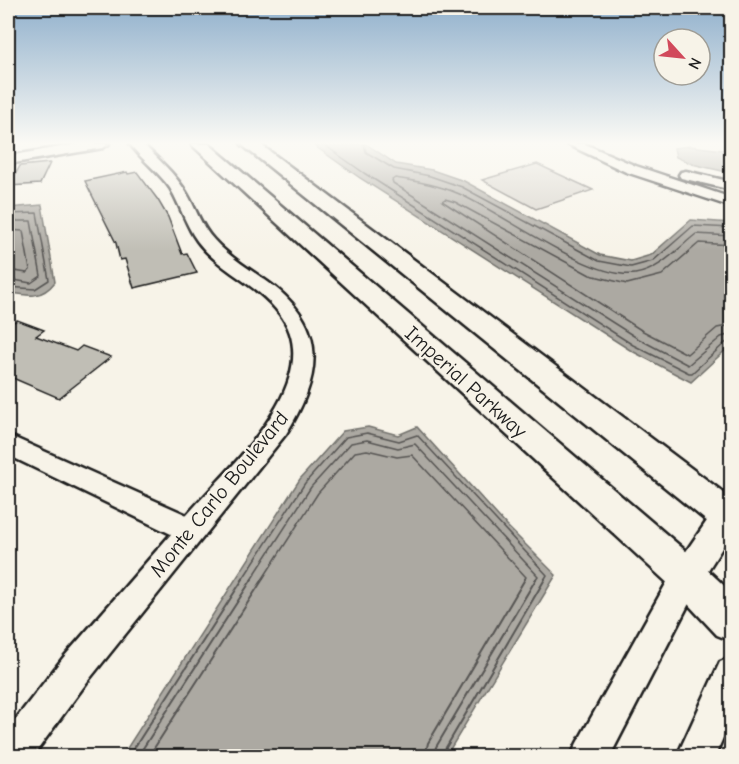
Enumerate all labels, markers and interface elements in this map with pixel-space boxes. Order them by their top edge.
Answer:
north arrow [652,27,712,87]
text: N [684,55,705,72]
street label: Imperial Parkway [400,321,532,443]
street label: Monte Carlo Boulevard [145,406,293,582]

